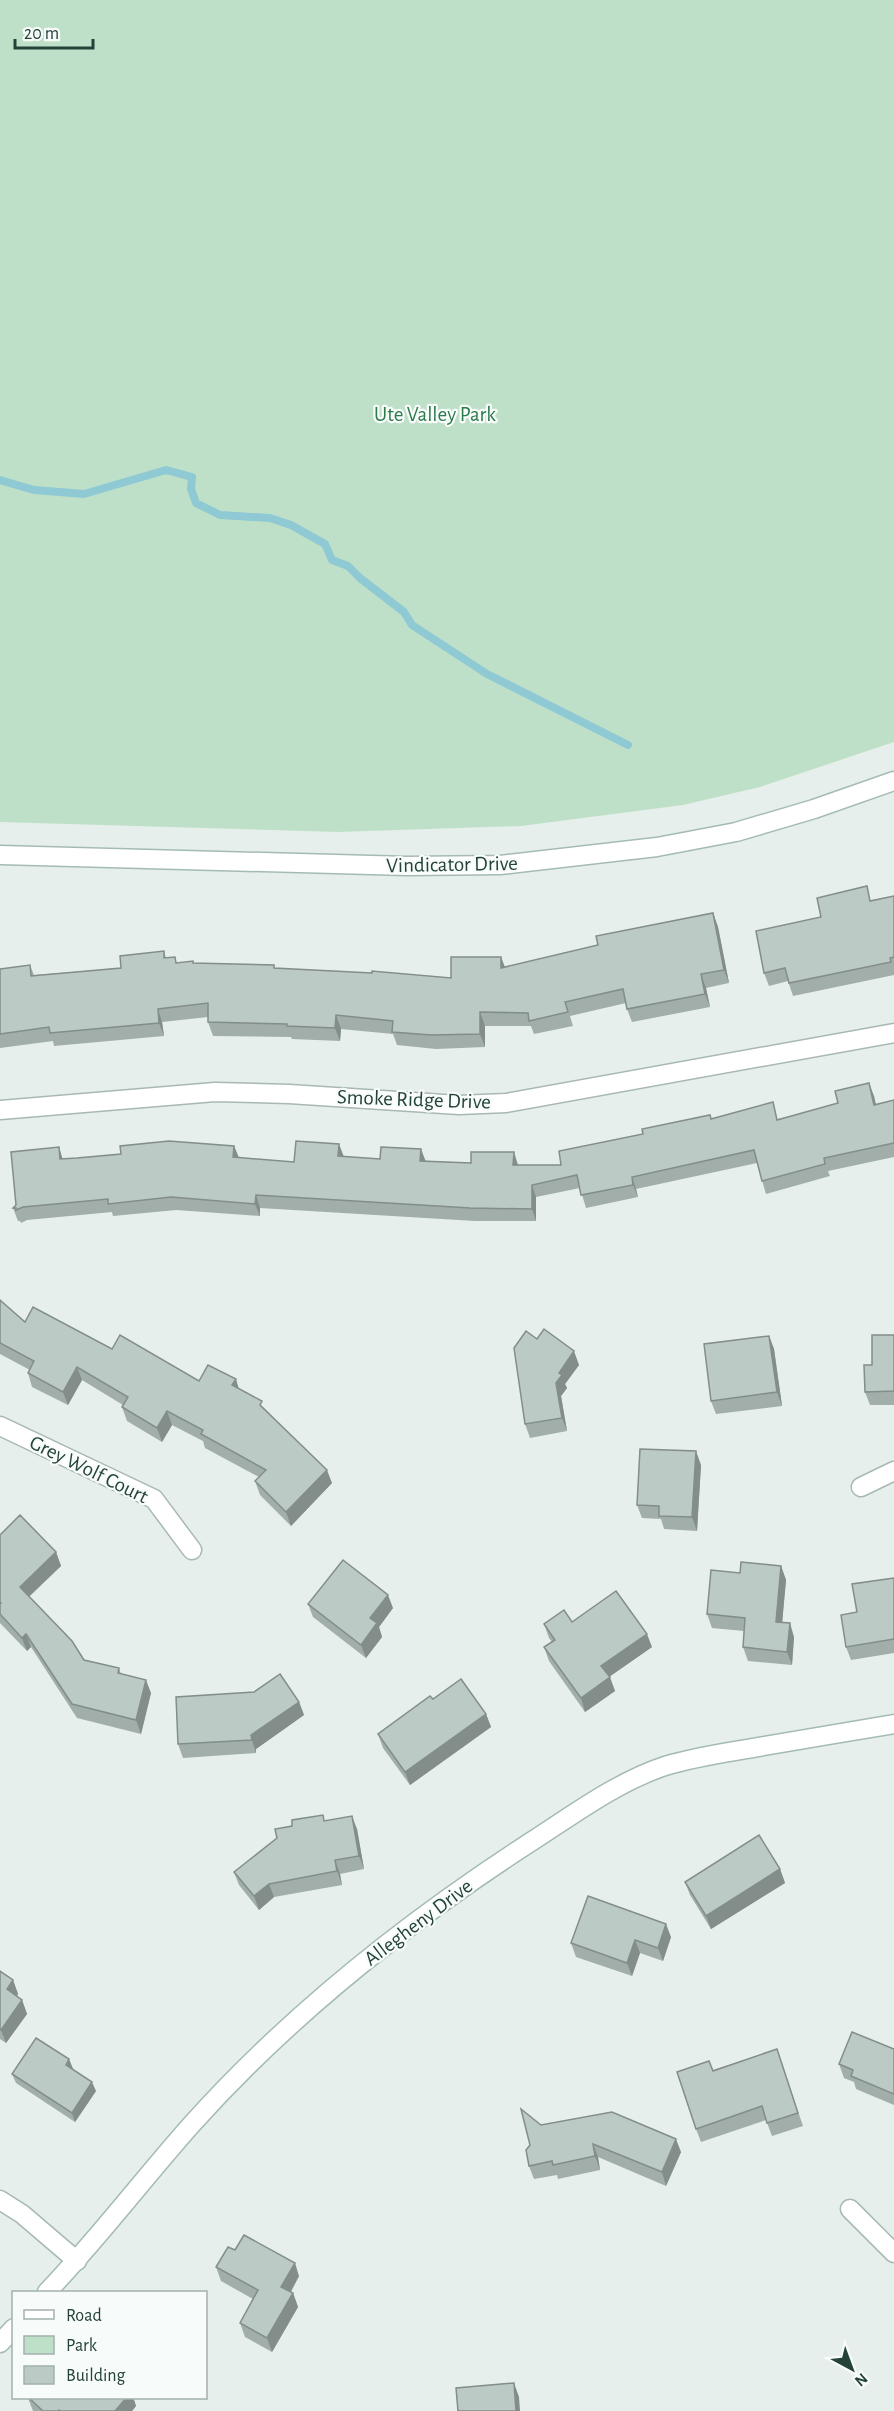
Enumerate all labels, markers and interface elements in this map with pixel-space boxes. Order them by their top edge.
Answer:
scale bar [15,12,93,50]
text: 20 m [24,25,59,43]
park label: Ute Valley Park [374,404,496,425]
street label: Vindicator Drive [386,853,518,876]
street label: Smoke Ridge Drive [337,1086,491,1113]
street label: Grey Wolf Court [26,1432,152,1507]
street label: Allegheny Drive [360,1875,476,1970]
legend [12,2291,207,2399]
text: Road [66,2307,102,2325]
text: Park [66,2337,98,2355]
north arrow [822,2339,882,2399]
text: Building [66,2367,126,2385]
text: N [852,2370,871,2389]

